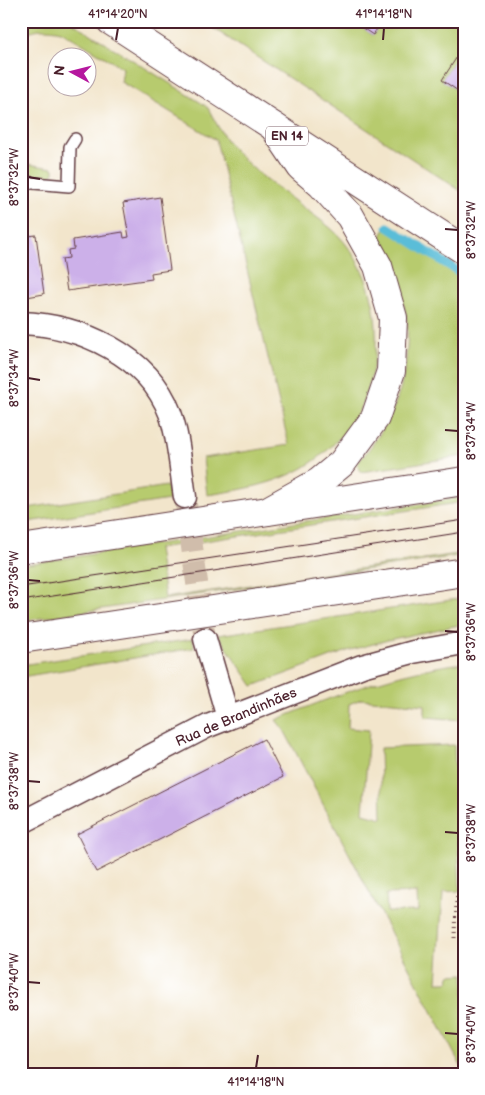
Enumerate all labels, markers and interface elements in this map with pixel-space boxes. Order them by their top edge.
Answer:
text: 41°14'20"N [88,7,148,22]
text: 41°14'18"N [355,7,413,22]
north arrow [48,48,98,98]
text: N [51,64,69,77]
road number: EN 14 [266,126,308,146]
text: 8°37'32"W [7,148,22,206]
text: 8°37'32"W [464,201,479,259]
text: 8°37'34"W [7,349,22,407]
text: 8°37'34"W [464,402,479,460]
text: 8°37'36"W [7,551,22,609]
text: 8°37'36"W [464,603,479,661]
street label: Rua de Brandinhães [173,684,299,750]
text: 8°37'38"W [7,752,22,810]
text: 8°37'38"W [464,804,479,862]
text: 8°37'40"W [7,953,22,1011]
text: 8°37'40"W [464,1005,479,1063]
text: 41°14'18"N [227,1075,285,1090]

